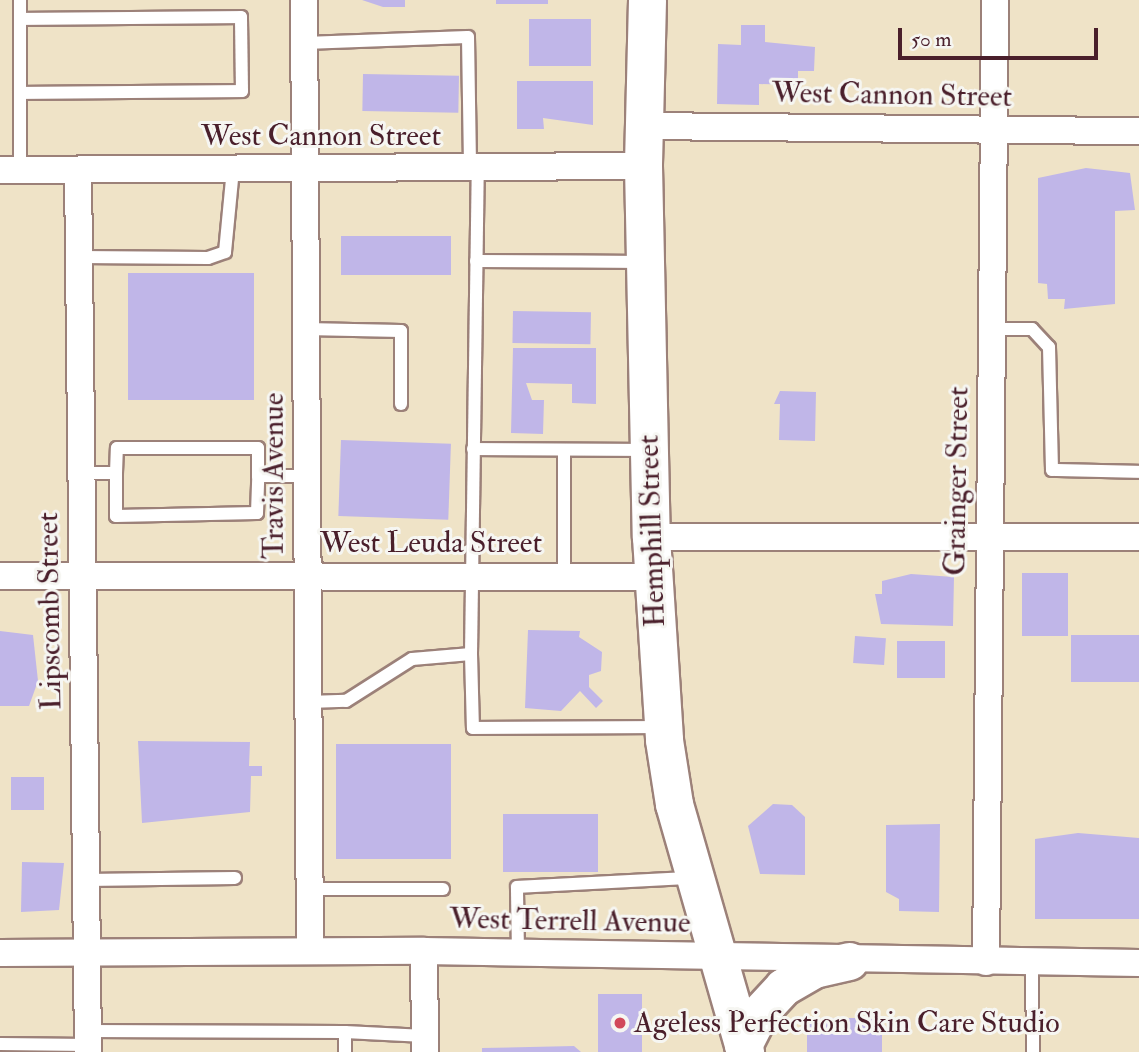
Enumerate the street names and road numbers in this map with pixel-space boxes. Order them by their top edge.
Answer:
street label: West Cannon Street [772,75,1012,115]
street label: West Cannon Street [201,118,441,154]
street label: Grainger Street [937,386,977,576]
street label: Travis Avenue [256,393,292,559]
street label: Hemphill Street [631,434,673,628]
street label: Lipscomb Street [30,512,70,710]
street label: West Leuda Street [320,525,542,561]
street label: West Terrell Avenue [449,901,691,941]

